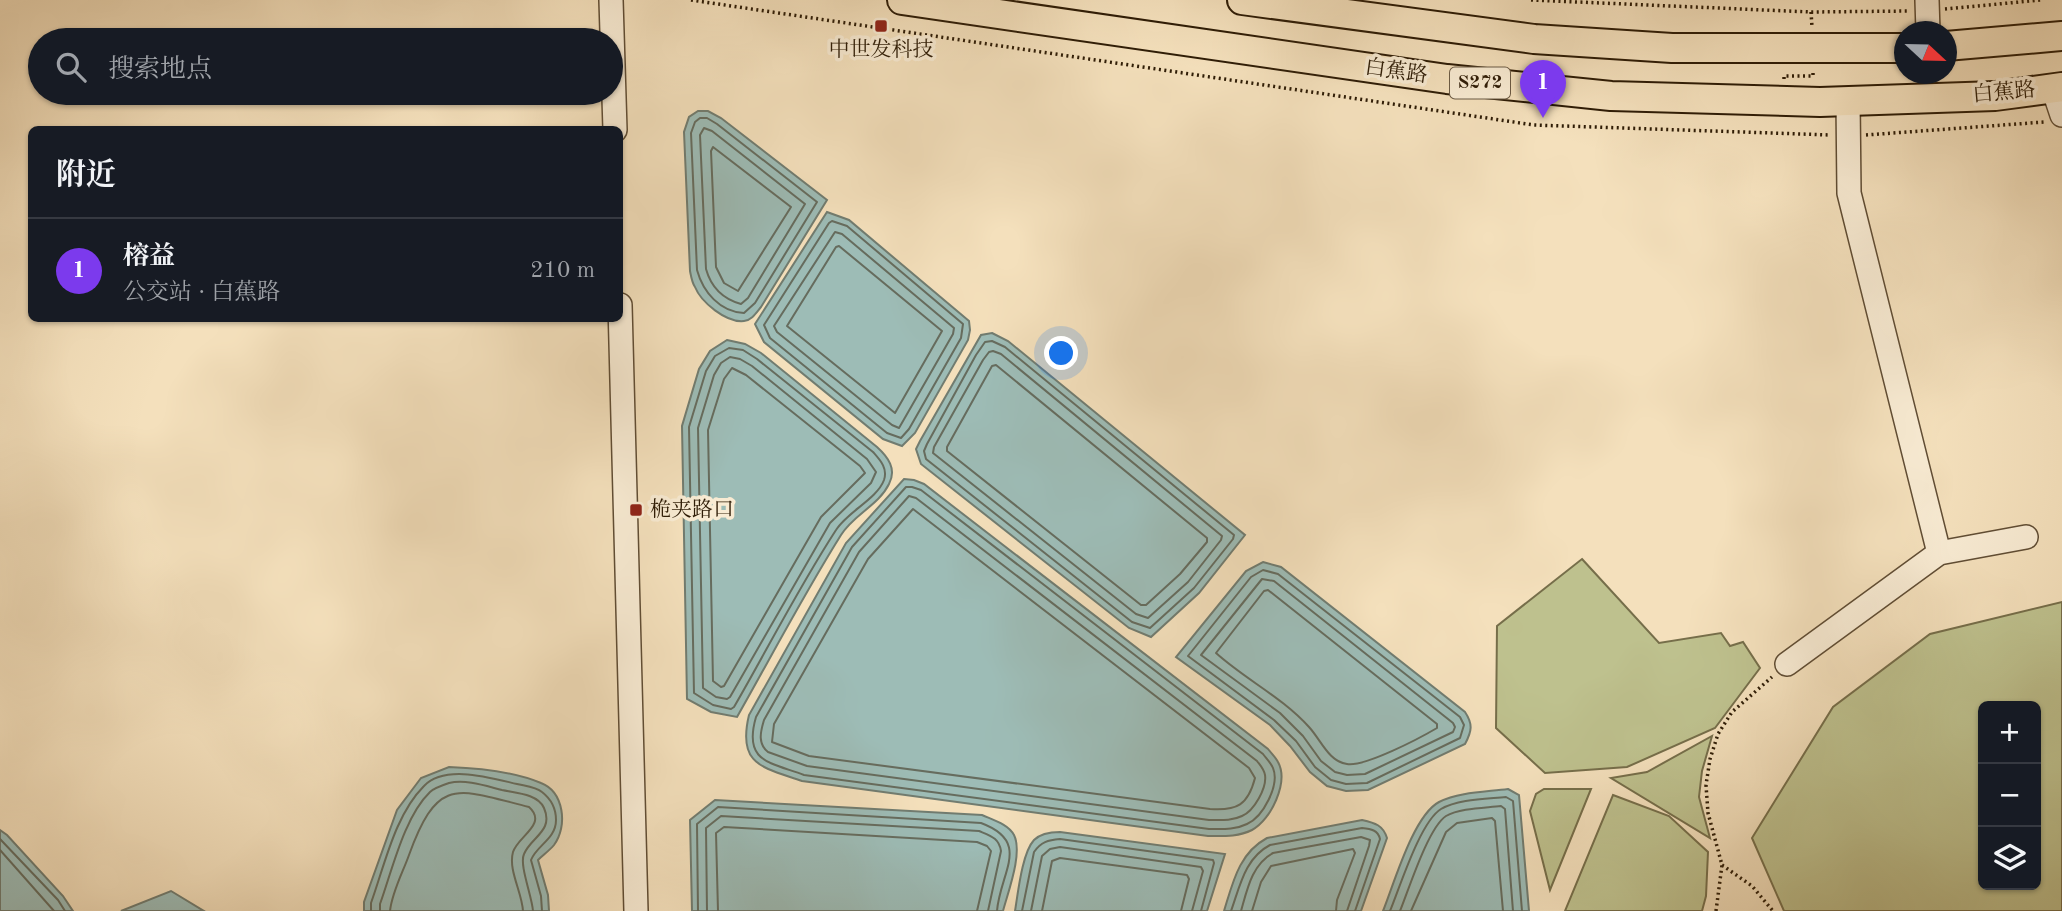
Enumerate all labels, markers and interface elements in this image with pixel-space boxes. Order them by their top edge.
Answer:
marker: 中世发科技 [873,18,889,34]
north arrow [1894,21,1957,84]
search box [28,28,623,105]
place label: 中世发科技 [829,38,934,61]
icon: search [52,48,90,86]
street label: 白蕉路 [1363,55,1429,87]
text: 搜索地点 [108,57,212,83]
pin: 1 [1520,60,1566,118]
road number: S272 [1450,68,1510,99]
street label: 白蕉路 [1972,78,2036,106]
text: 附近 [56,161,116,191]
text: 榕益 [123,244,175,270]
text: 1 [72,259,86,282]
text: 210 m [530,259,595,282]
text: 公交站 · 白蕉路 [123,281,280,304]
your location [1044,336,1078,370]
place label: 桅夹路口 [650,498,734,521]
marker: 桅夹路口 [628,502,644,518]
map controls [1978,701,2041,890]
button: + [1978,701,2041,764]
button: − [1978,764,2041,827]
button: layers [1978,827,2041,890]

